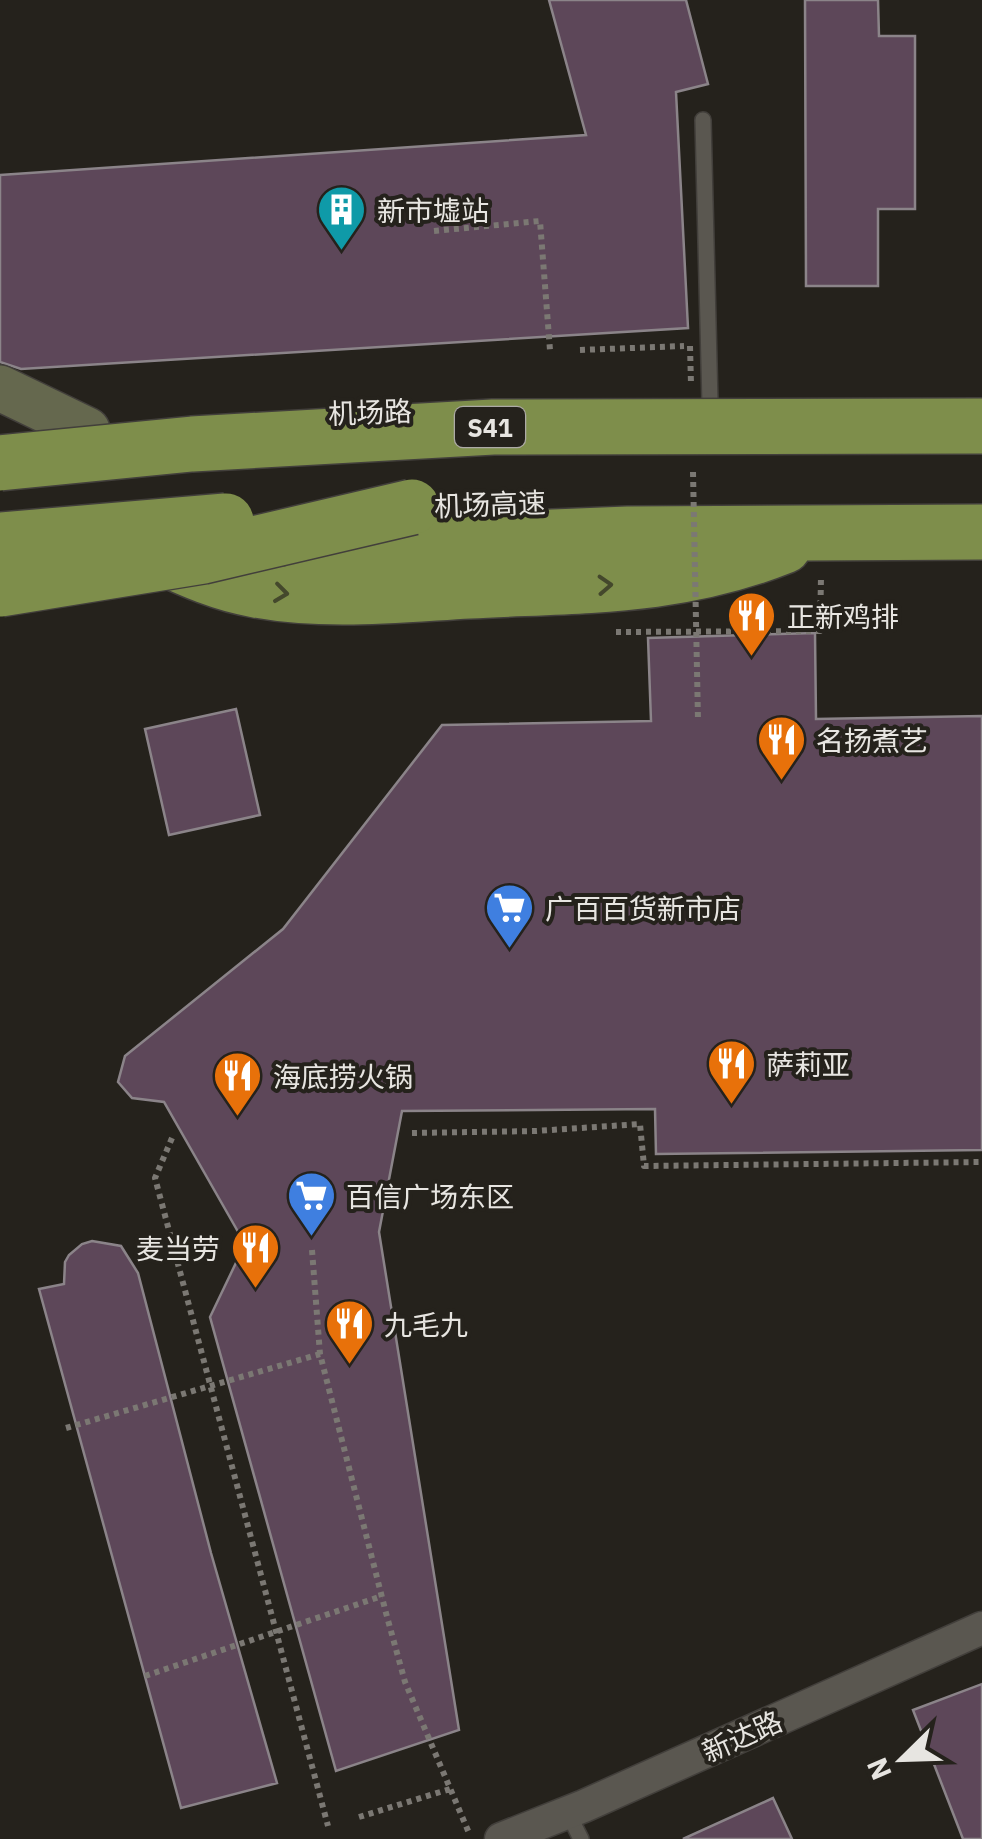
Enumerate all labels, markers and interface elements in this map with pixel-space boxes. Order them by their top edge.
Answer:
building icon: 新市墟站 [316,184,368,252]
place label: 新市墟站 [377,192,489,229]
street label: 机场路 [327,392,413,432]
road number: S41 [455,407,525,447]
street label: 机场高速 [433,484,547,524]
one-way arrow [598,575,614,596]
one-way arrow [273,582,289,603]
restaurant icon: 正新鸡排 [726,590,778,658]
place label: 正新鸡排 [787,598,899,635]
restaurant icon: 名扬煮艺 [755,714,807,782]
place label: 名扬煮艺 [816,722,928,759]
supermarket icon: 广百百货新市店 [484,882,536,950]
place label: 广百百货新市店 [545,890,741,927]
restaurant icon: 萨莉亚 [705,1038,757,1106]
place label: 萨莉亚 [766,1046,850,1083]
restaurant icon: 海底捞火锅 [212,1050,264,1118]
place label: 海底捞火锅 [273,1058,413,1095]
supermarket icon: 百信广场东区 [285,1170,337,1238]
place label: 百信广场东区 [346,1178,514,1215]
restaurant icon: 麦当劳 [229,1222,281,1290]
place label: 麦当劳 [136,1230,220,1267]
restaurant icon: 九毛九 [323,1298,375,1366]
place label: 九毛九 [384,1306,468,1343]
street label: 新达路 [696,1702,788,1770]
north arrow [852,1709,952,1809]
text: N [858,1752,900,1786]

